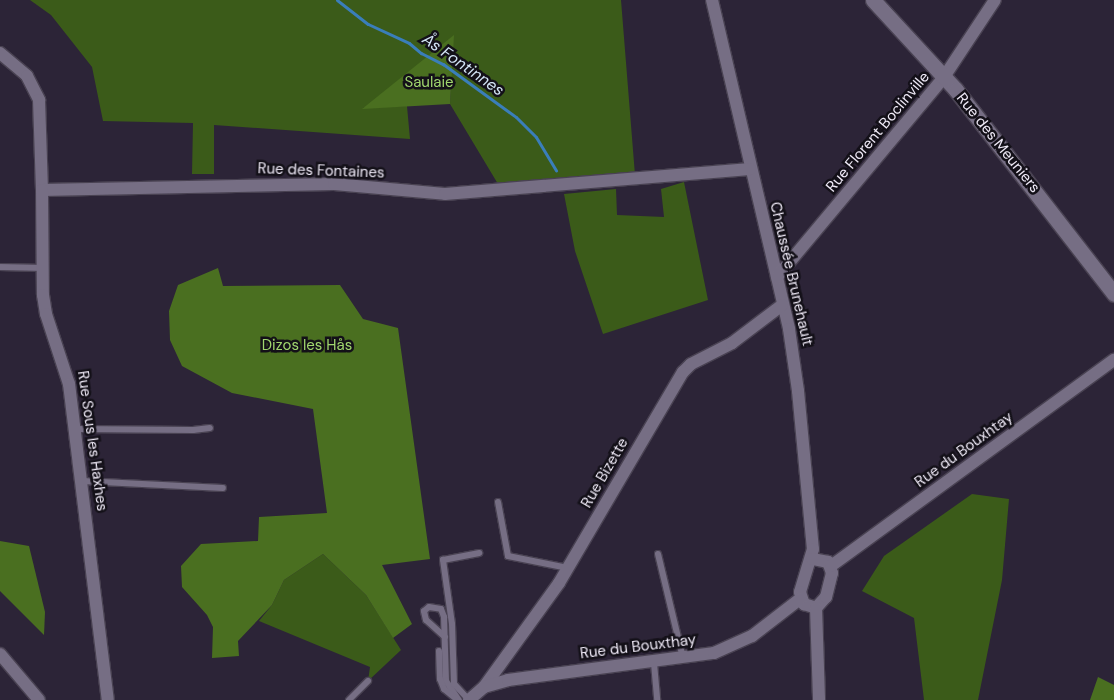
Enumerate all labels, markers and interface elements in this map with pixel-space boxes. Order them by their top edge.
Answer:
water label: Ås Fontinnes [418,30,508,100]
street label: Rue Florent Boclinville [823,68,933,196]
park label: Saulaie [404,74,454,92]
street label: Rue des Meuniers [952,90,1044,196]
street label: Rue des Fontaines [257,160,385,182]
street label: Chaussée Brunehault [766,200,816,348]
park label: Dizos les Hås [262,337,352,355]
street label: Rue Sous les Haxhes [73,370,111,512]
street label: Rue du Bouxhtay [911,408,1017,492]
street label: Rue Bizette [578,435,632,511]
street label: Rue du Bouxthay [579,631,697,663]

